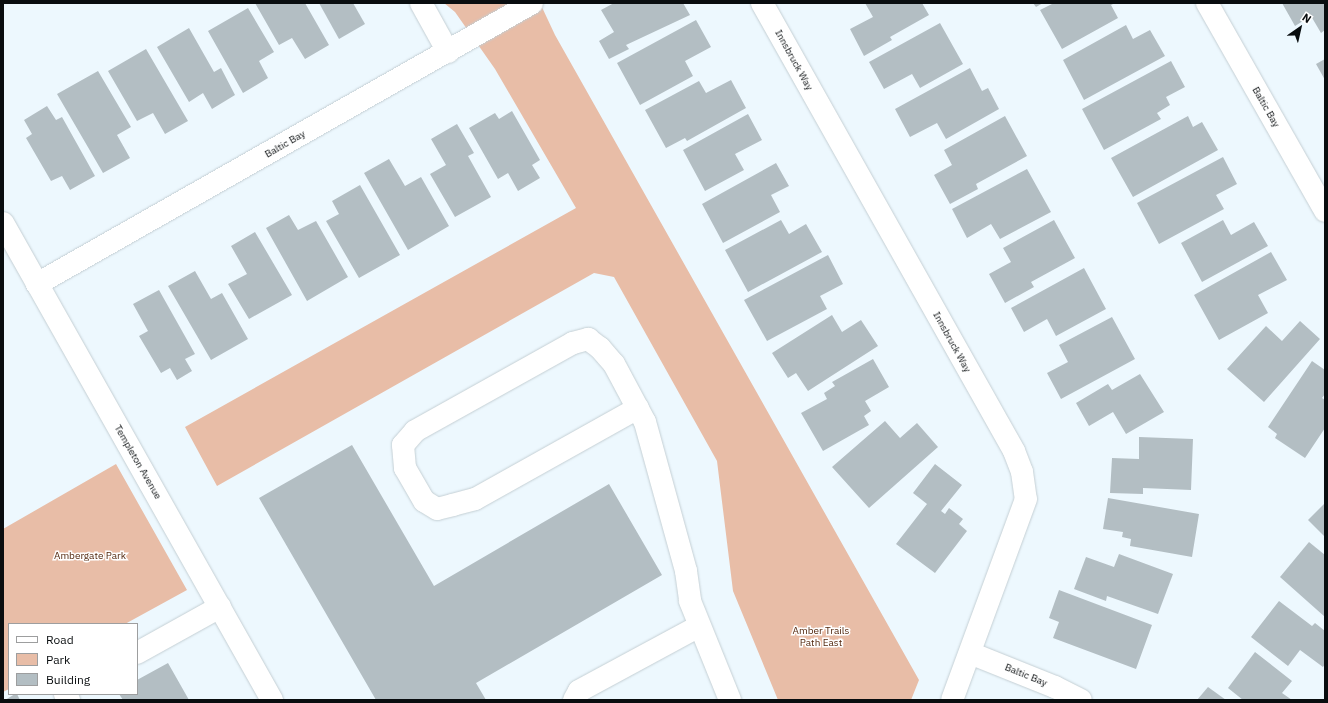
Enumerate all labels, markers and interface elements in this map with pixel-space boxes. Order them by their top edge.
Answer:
north arrow [1280,8,1320,48]
text: N [1299,10,1314,26]
street label: Innsbruck Way [772,28,816,92]
street label: Baltic Bay [1250,85,1282,129]
street label: Baltic Bay [263,128,307,160]
street label: Innsbruck Way [930,310,974,374]
street label: Templeton Avenue [112,423,164,501]
park label: Ambergate Park [54,550,126,562]
legend [8,623,138,695]
park label: Amber Trails Path East [793,624,849,648]
text: Road [46,632,74,647]
text: Park [46,652,70,667]
street label: Baltic Bay [1003,661,1049,689]
text: Building [46,672,90,687]

